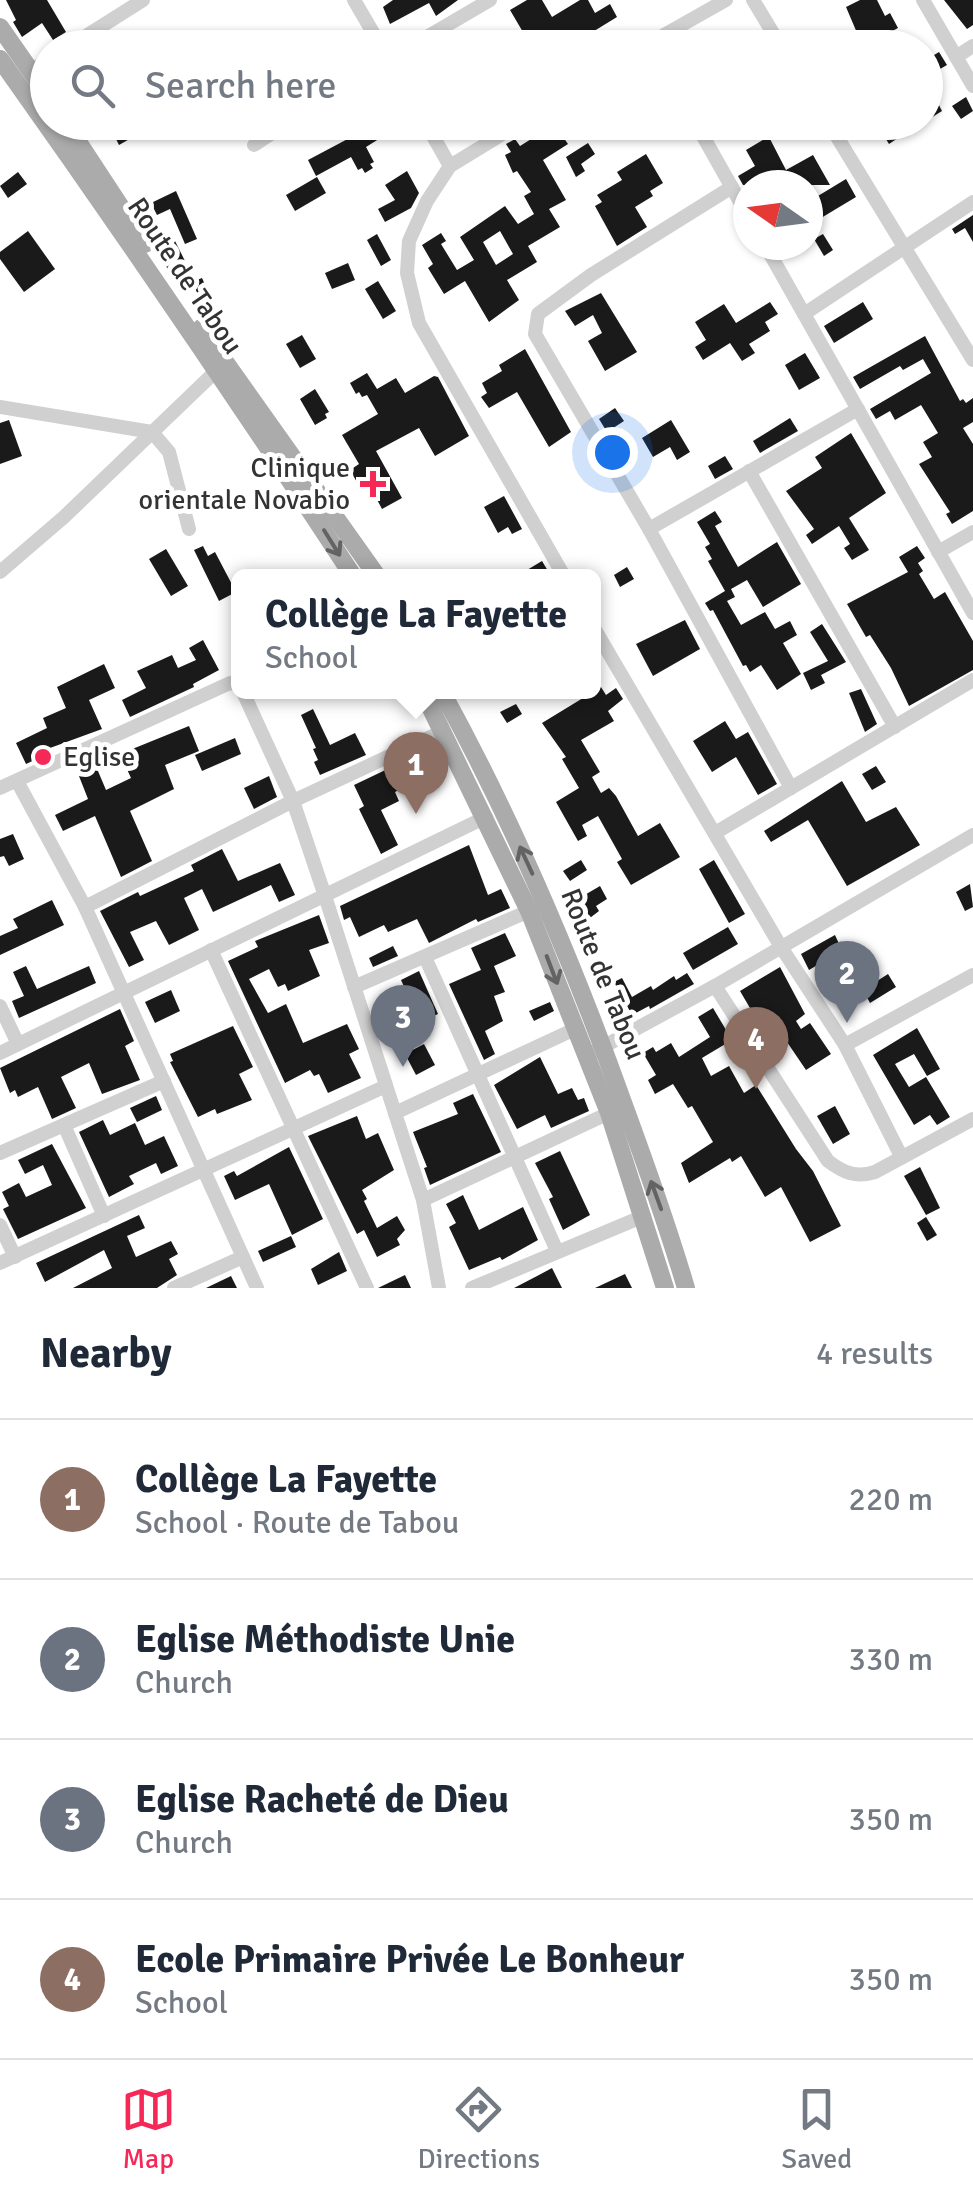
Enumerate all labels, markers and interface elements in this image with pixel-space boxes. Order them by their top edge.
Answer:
search box [30,30,943,140]
icon: search [65,58,120,113]
text: Search here [145,62,337,109]
north arrow [733,170,823,260]
street label: Route de Tabou [120,191,250,361]
your location [587,427,638,478]
place label: Clinique orientale Novabio [139,451,350,517]
marker: Clinique orientale Novabio [360,471,386,497]
one-way arrow [322,528,342,557]
popup [231,569,601,699]
text: Collège La Fayette [265,591,567,638]
text: School [265,638,358,677]
pin: 1 [384,732,448,814]
place label: Eglise [63,740,135,774]
marker: Eglise [32,746,54,768]
one-way arrow [515,846,534,876]
street label: Route de Tabou [553,883,653,1065]
pin: 2 [814,940,880,1023]
one-way arrow [544,954,562,985]
pin: 3 [370,984,436,1067]
pin: 4 [724,1006,788,1089]
one-way arrow [646,1180,664,1211]
text: Nearby [40,1328,172,1379]
text: 4 results [816,1334,933,1373]
text: Collège La Fayette [135,1456,437,1503]
text: 1 [64,1480,81,1519]
text: 220 m [849,1480,933,1519]
text: School · Route de Tabou [135,1503,459,1542]
text: Eglise Méthodiste Unie [135,1616,515,1663]
text: 2 [64,1640,81,1679]
text: 330 m [849,1640,933,1679]
text: Church [135,1663,233,1702]
text: Eglise Racheté de Dieu [135,1776,509,1823]
text: 3 [64,1800,81,1839]
text: 350 m [849,1800,933,1839]
text: Church [135,1823,233,1862]
text: Ecole Primaire Privée Le Bonheur [135,1936,684,1983]
text: 4 [64,1960,81,1999]
text: 350 m [849,1960,933,1999]
text: School [135,1983,228,2022]
tab: Map [121,2082,176,2176]
tab: Directions [418,2082,540,2176]
tab: Saved [782,2082,852,2176]

